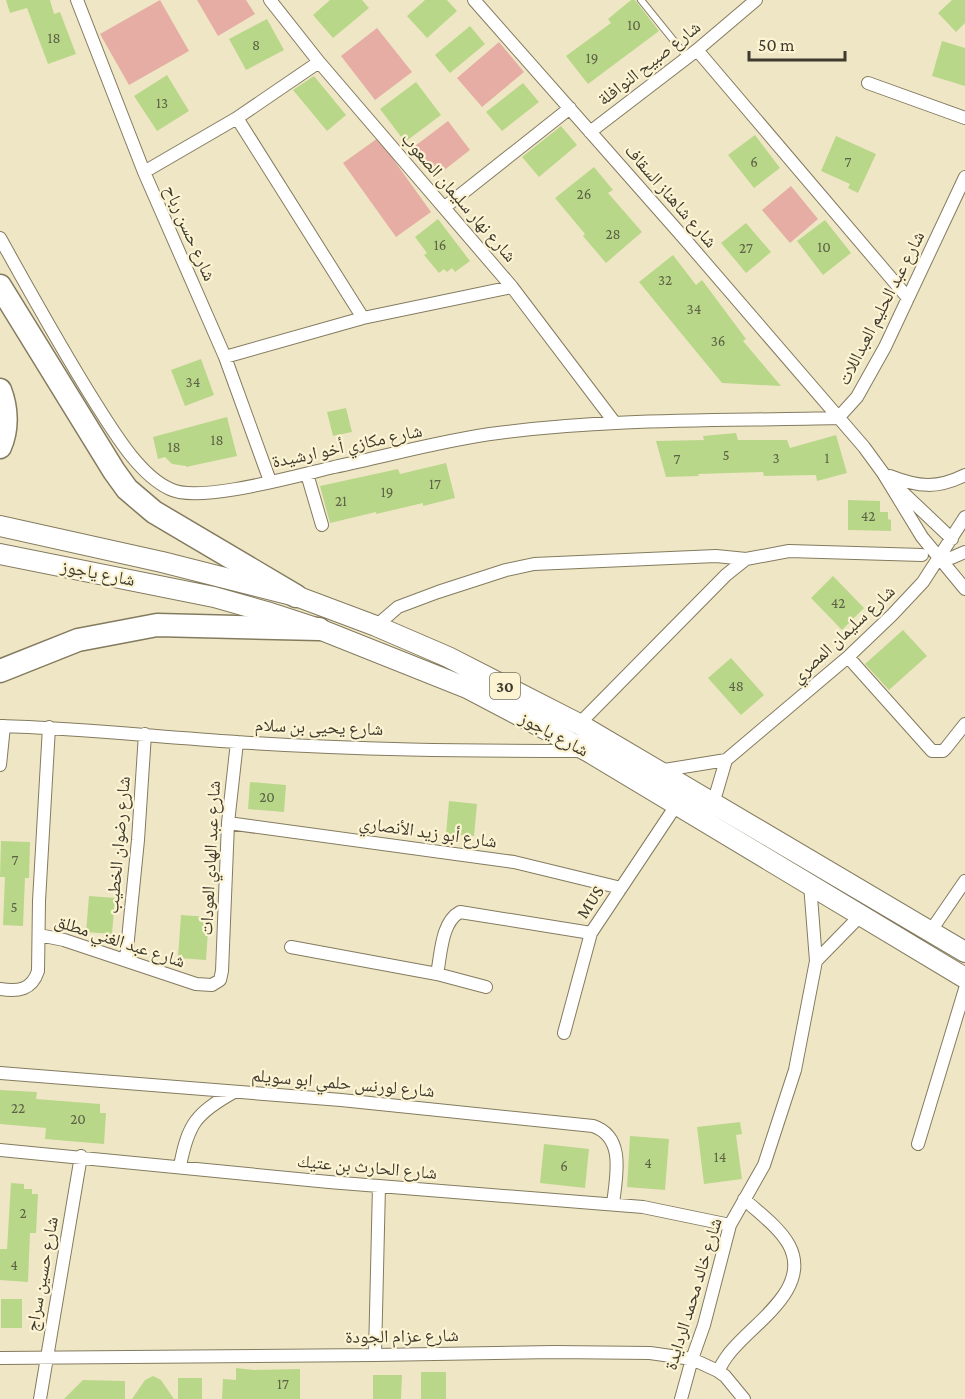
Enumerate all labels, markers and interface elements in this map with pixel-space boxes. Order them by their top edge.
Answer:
street label: شارع صبيح النوافلة [594,17,706,111]
house number: 10 [627,17,641,33]
scale bar [749,24,845,62]
house number: 18 [47,30,61,46]
text: 50 m [758,35,795,55]
house number: 8 [252,37,260,53]
house number: 19 [586,50,598,66]
house number: 13 [156,95,168,111]
street label: شارع نهار سليمان الصعوب [397,128,521,266]
street label: شارع شاهناز السقاف [620,140,721,252]
house number: 6 [750,154,758,170]
house number: 7 [845,154,852,170]
street label: شارع حسن رباح [158,182,220,285]
house number: 26 [577,186,591,202]
house number: 28 [605,226,621,242]
street label: شارع عبد الحليم العبداللات [833,228,930,389]
house number: 16 [434,237,446,253]
house number: 10 [817,239,831,255]
house number: 27 [739,240,753,256]
house number: 32 [658,272,672,288]
house number: 34 [687,301,701,317]
house number: 36 [711,333,725,349]
house number: 34 [186,374,200,390]
street label: شارع مكازي أخو ارشيدة [270,420,425,476]
house number: 18 [210,432,224,448]
house number: 18 [167,439,181,455]
house number: 5 [722,447,730,463]
house number: 3 [772,450,780,466]
house number: 1 [825,450,830,466]
house number: 7 [674,451,681,467]
house number: 17 [429,476,441,492]
house number: 19 [381,484,393,500]
house number: 21 [335,493,347,509]
house number: 42 [861,508,875,524]
street label: شارع ياجوز [58,556,137,591]
street label: شارع سليمان المصري [787,581,902,690]
house number: 42 [831,595,845,611]
road number: 30 [490,673,520,699]
house number: 48 [728,678,744,694]
street label: شارع ياجوز [515,707,592,761]
street label: شارع يحيى بن سلام [254,715,384,741]
street label: شارع رضوان الخطيب [102,775,135,915]
street label: شارع عبد الهادي العودات [196,780,229,936]
house number: 20 [259,789,275,805]
street label: شارع أبو زيد الأنصاري [357,812,498,856]
house number: 7 [12,852,19,868]
street label: MUS [572,882,608,922]
house number: 5 [10,899,18,915]
street label: شارع عبد الغني مطلق [51,910,188,976]
street label: شارع لورنس حلمي ابو سويلم [250,1065,435,1106]
house number: 22 [11,1100,25,1116]
house number: 20 [70,1111,86,1127]
house number: 14 [714,1149,726,1165]
street label: شارع الحارث بن عتيك [296,1151,438,1184]
house number: 4 [644,1155,652,1171]
house number: 6 [560,1158,568,1174]
house number: 2 [19,1205,27,1221]
street label: شارع حسين سراج [22,1215,64,1333]
street label: شارع خالد محمد الردايدة [660,1216,727,1373]
house number: 4 [10,1257,18,1273]
street label: شارع عزام الجودة [345,1325,459,1349]
house number: 17 [277,1376,289,1392]

